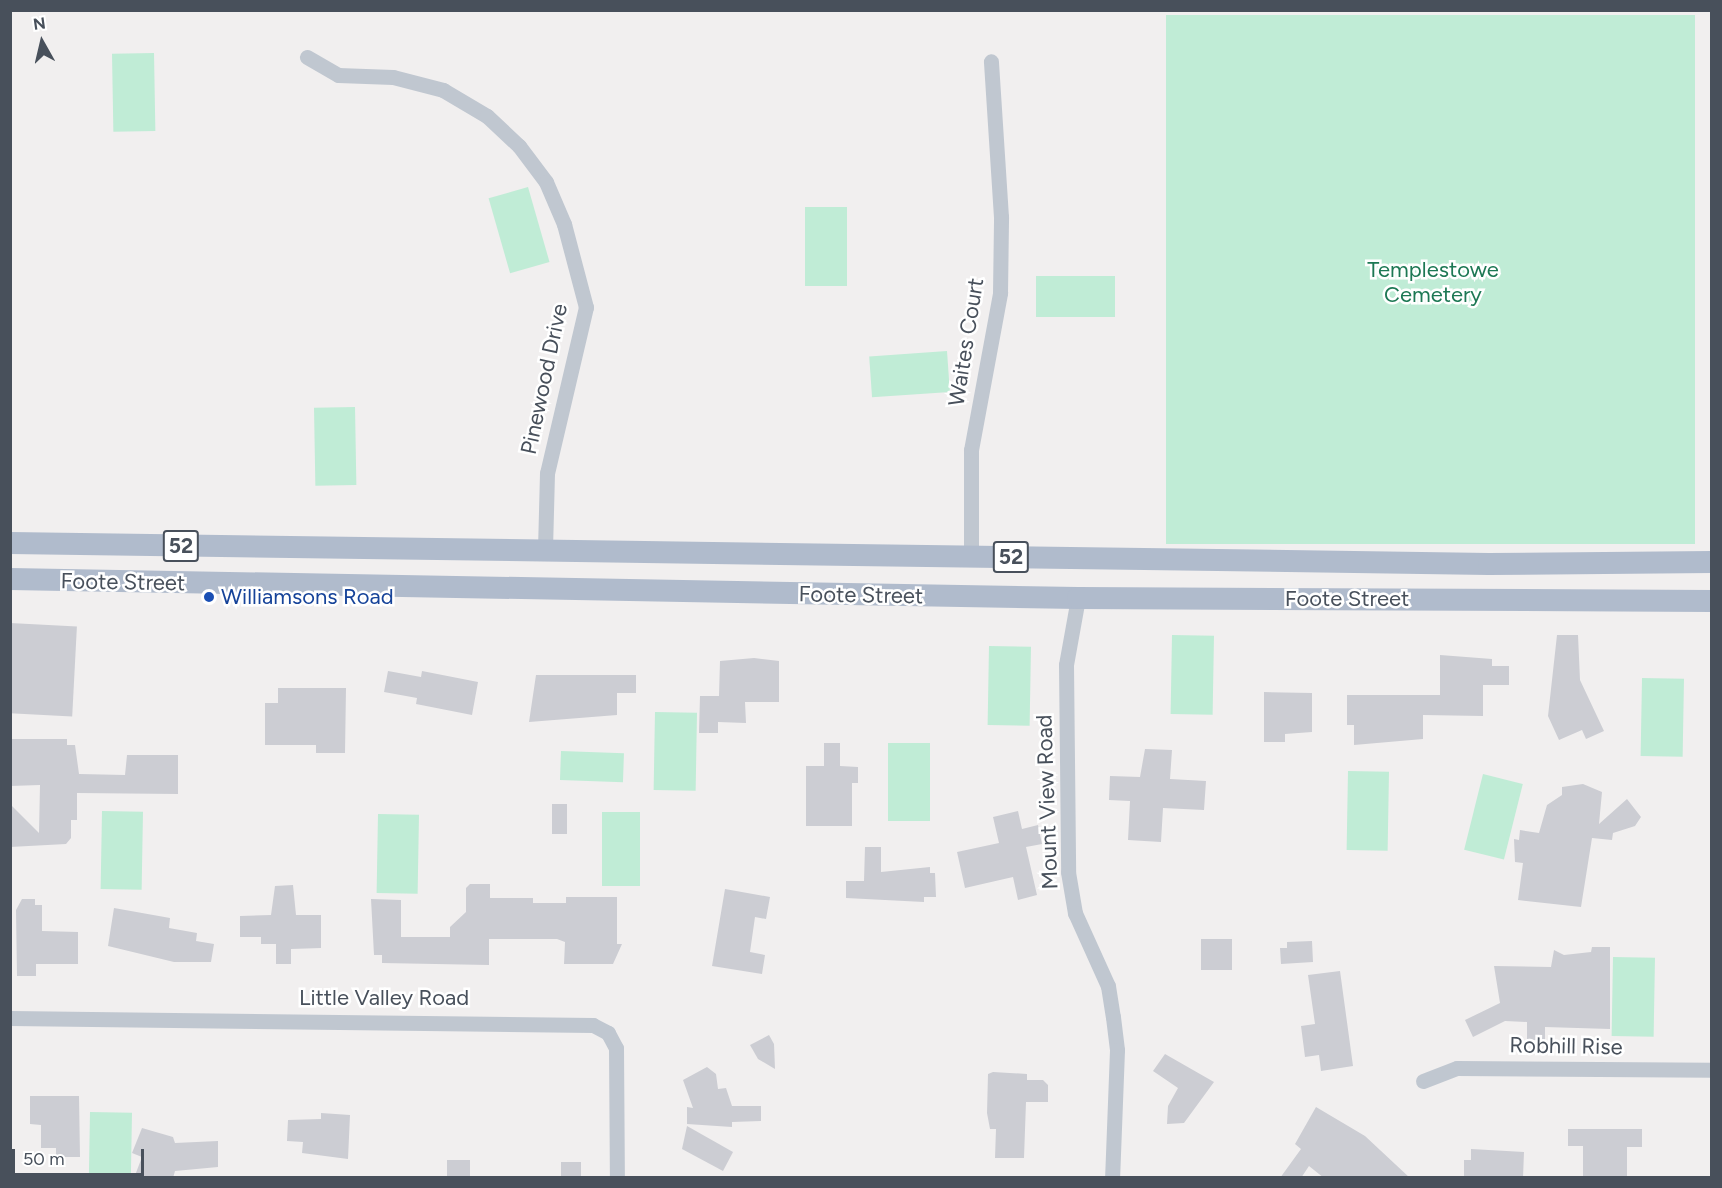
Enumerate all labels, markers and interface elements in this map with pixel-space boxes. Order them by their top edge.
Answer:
north arrow [12,12,72,72]
text: N [32,13,47,34]
park label: Templestowe Cemetery [1367,256,1499,308]
street label: Waites Court [943,276,989,408]
street label: Pinewood Drive [515,301,573,457]
road number: 52 [162,528,201,564]
road number: 52 [992,539,1030,575]
street label: Foote Street [60,568,186,596]
street label: Foote Street [798,581,924,609]
place label: Williamsons Road [221,584,394,610]
street label: Foote Street [1285,586,1409,612]
marker: Williamsons Road [202,590,216,604]
street label: Mount View Road [1031,714,1063,890]
street label: Little Valley Road [299,985,469,1011]
street label: Robhill Rise [1509,1032,1623,1060]
scale bar [15,1137,147,1175]
text: 50 m [23,1148,65,1170]

